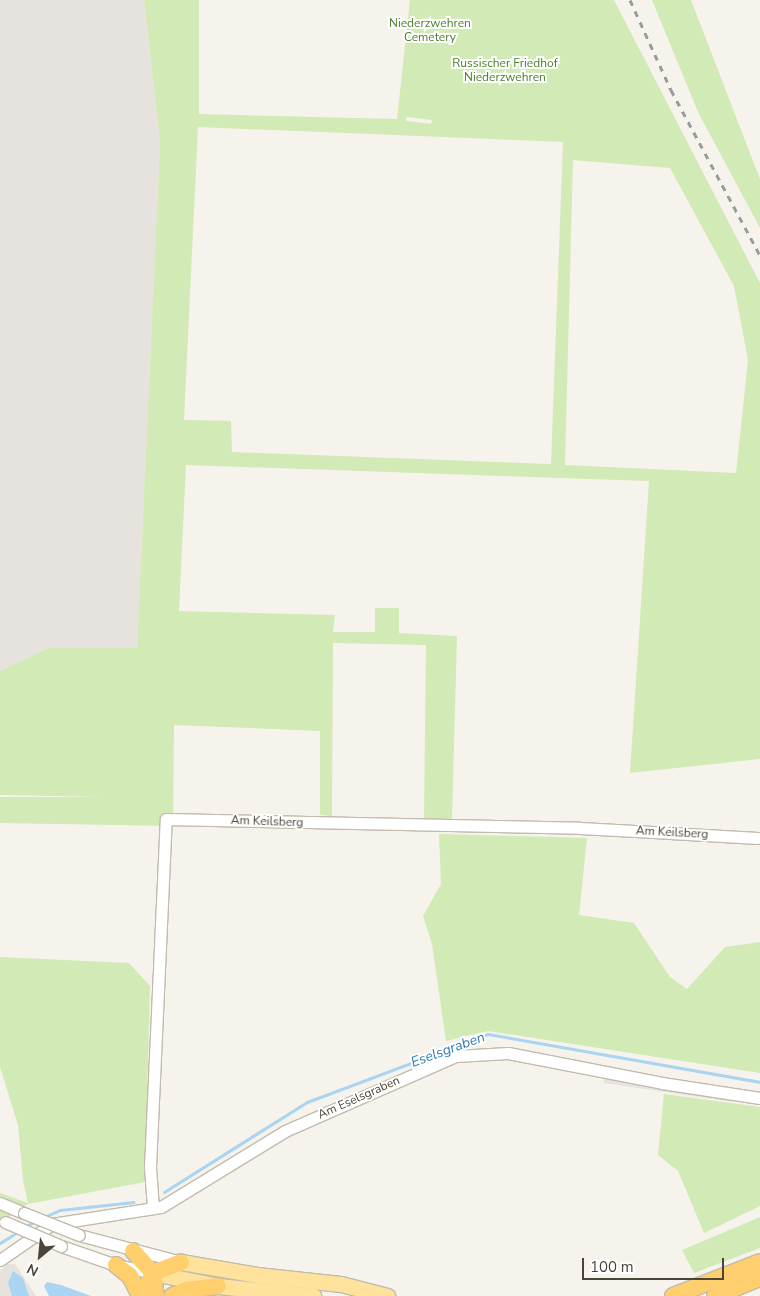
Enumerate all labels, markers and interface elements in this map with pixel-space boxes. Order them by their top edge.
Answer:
park label: Niederzwehren Cemetery [389,17,471,45]
park label: Russischer Friedhof Niederzwehren [452,57,558,85]
street label: Am Keilsberg [231,814,303,830]
street label: Am Keilsberg [635,824,709,842]
water label: Eselsgraben [409,1029,487,1071]
street label: Am Eselsgraben [316,1073,402,1123]
north arrow [15,1231,65,1281]
scale bar [585,1248,728,1280]
text: 100 m [590,1257,634,1277]
text: N [24,1259,42,1281]

